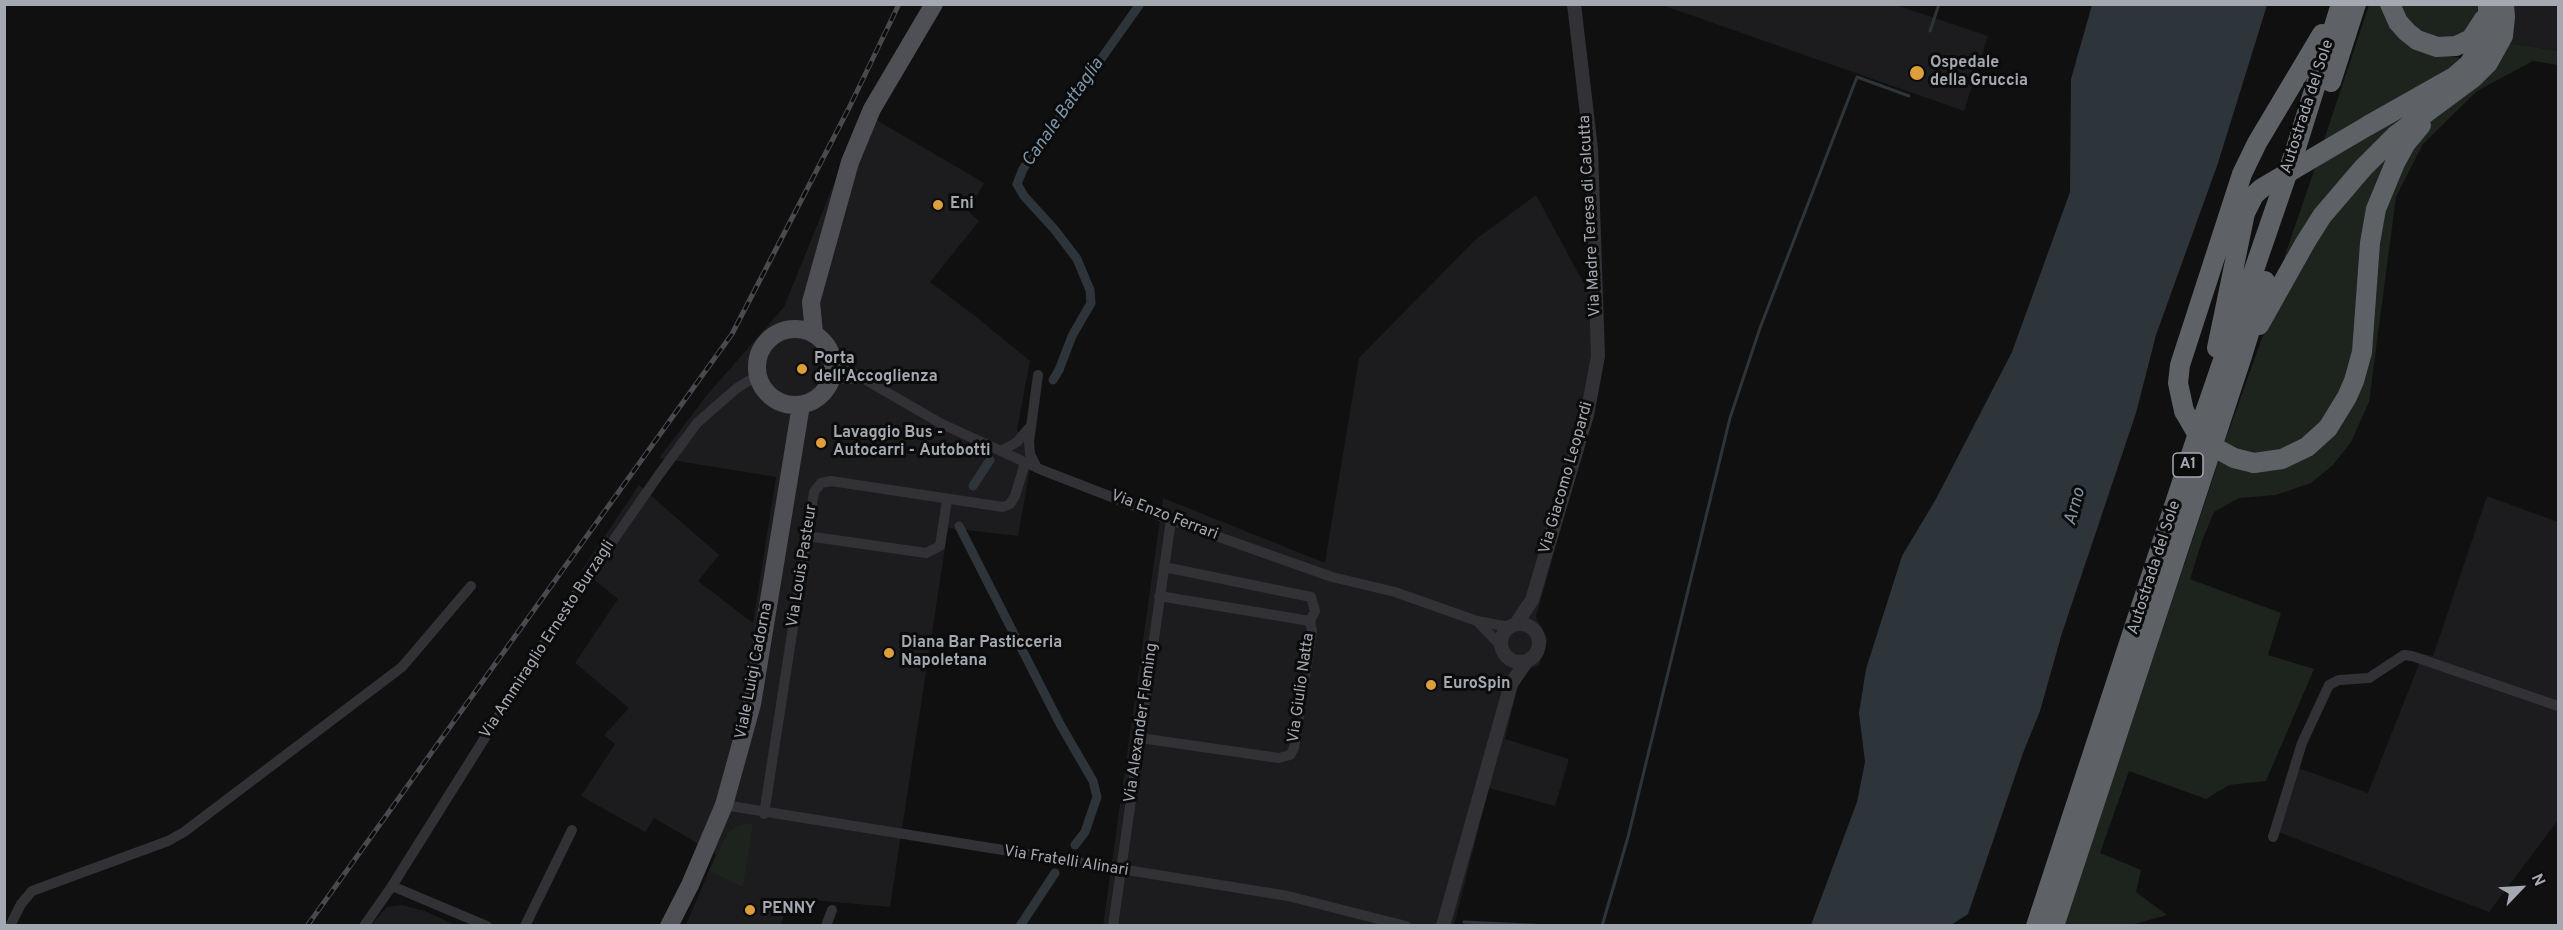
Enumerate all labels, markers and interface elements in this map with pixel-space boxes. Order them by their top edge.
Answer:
street label: Autostrada del Sole [2277,38,2339,176]
place label: Ospedale della Gruccia [1930,54,2028,92]
water label: Canale Battaglia [1019,55,1109,171]
marker: Ospedale della Gruccia [1908,64,1926,82]
street label: Via Madre Teresa di Calcutta [1576,115,1606,317]
place label: Eni [950,195,974,215]
marker: Eni [931,198,945,212]
place label: Porta dell'Accoglienza [814,350,938,388]
marker: Porta dell'Accoglienza [795,362,809,376]
street label: Via Giacomo Leopardi [1536,400,1598,556]
place label: Lavaggio Bus - Autocarri - Autobotti [833,424,991,462]
marker: Lavaggio Bus - Autocarri - Autobotti [814,436,828,450]
road number: A1 [2173,453,2203,477]
water label: Arno [2061,486,2091,528]
street label: Via Enzo Ferrari [1108,487,1220,545]
street label: Autostrada del Sole [2124,499,2186,637]
street label: Via Louis Pasteur [784,503,822,629]
street label: Via Ammiraglio Ernesto Burzagli [477,537,619,743]
street label: Viale Luigi Cadorna [732,601,778,741]
street label: Via Giulio Natta [1285,632,1319,744]
place label: Diana Bar Pasticceria Napoletana [901,634,1062,672]
street label: Via Alexander Fleming [1121,642,1163,804]
marker: Diana Bar Pasticceria Napoletana [882,646,896,660]
place label: EuroSpin [1443,675,1511,695]
marker: EuroSpin [1424,678,1438,692]
street label: Via Fratelli Alinari [1002,843,1130,881]
north arrow [2491,858,2551,918]
text: N [2526,871,2549,890]
place label: PENNY [762,900,816,920]
marker: PENNY [743,903,757,917]

